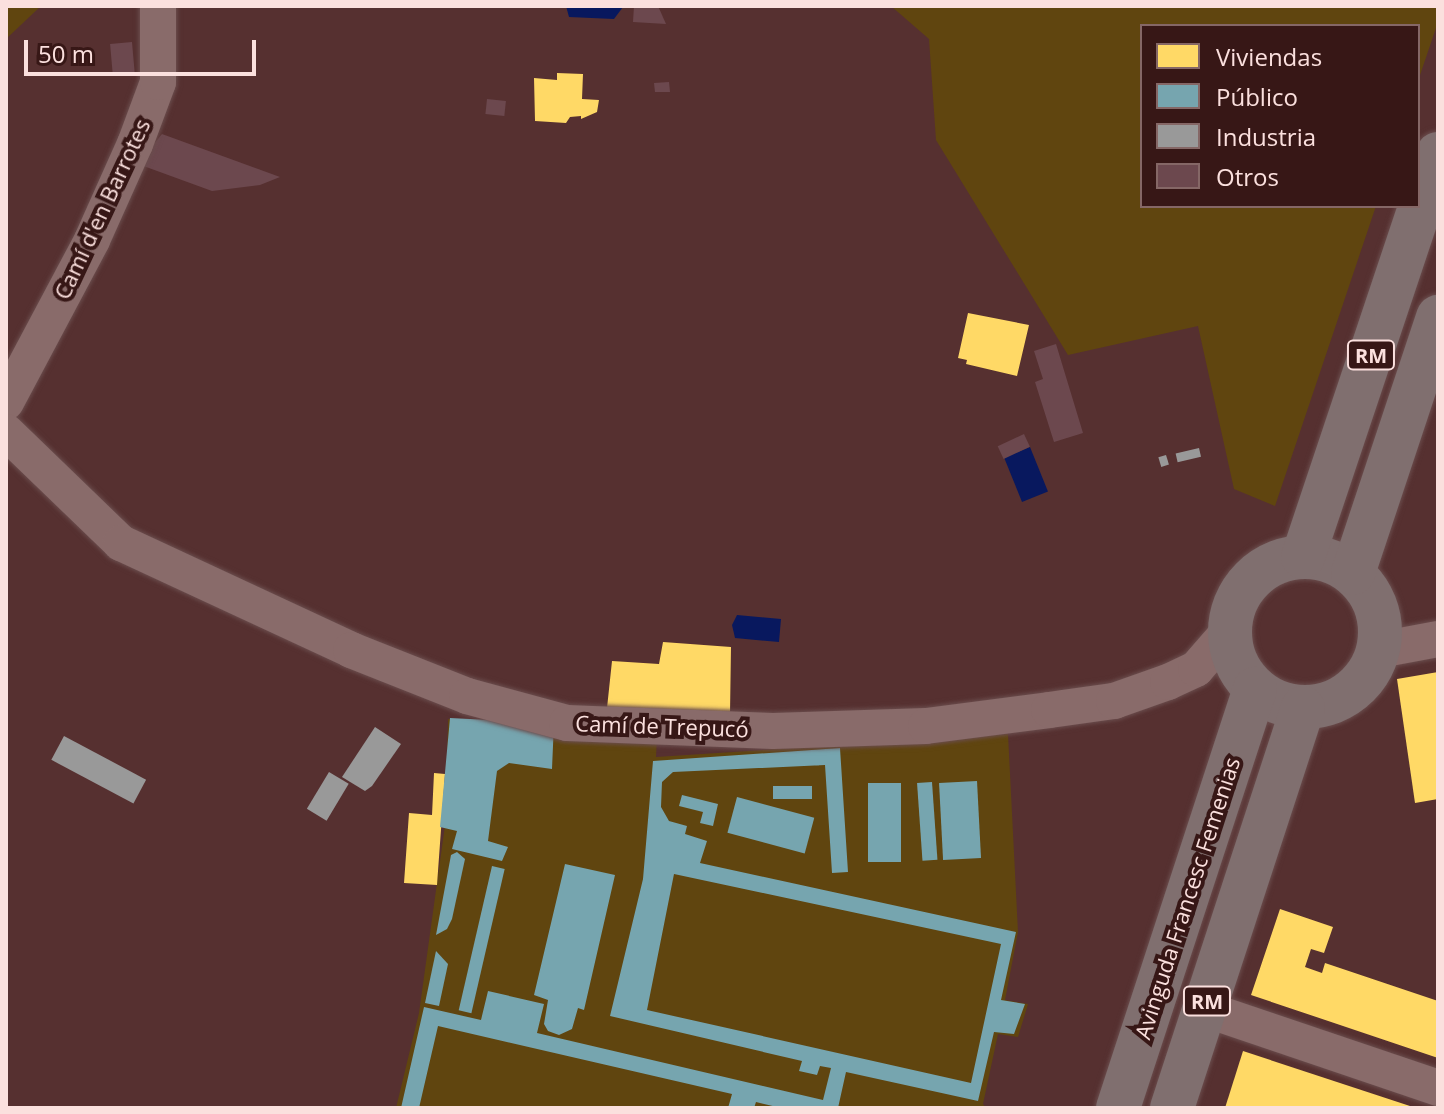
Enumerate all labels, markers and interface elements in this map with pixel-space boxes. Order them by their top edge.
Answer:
scale bar [28,24,260,74]
legend [1140,24,1420,208]
text: 50 m [38,37,94,70]
text: Viviendas [1216,40,1322,73]
text: Público [1216,80,1298,113]
street label: Camí d'en Barrotes [49,115,155,303]
text: Industria [1216,120,1316,153]
text: Otros [1216,160,1279,193]
road number: RM [1345,339,1397,371]
street label: Camí de Trepucó [575,710,749,742]
street label: Avinguda Francesc Femenias [1129,754,1245,1042]
road number: RM [1181,985,1233,1017]

